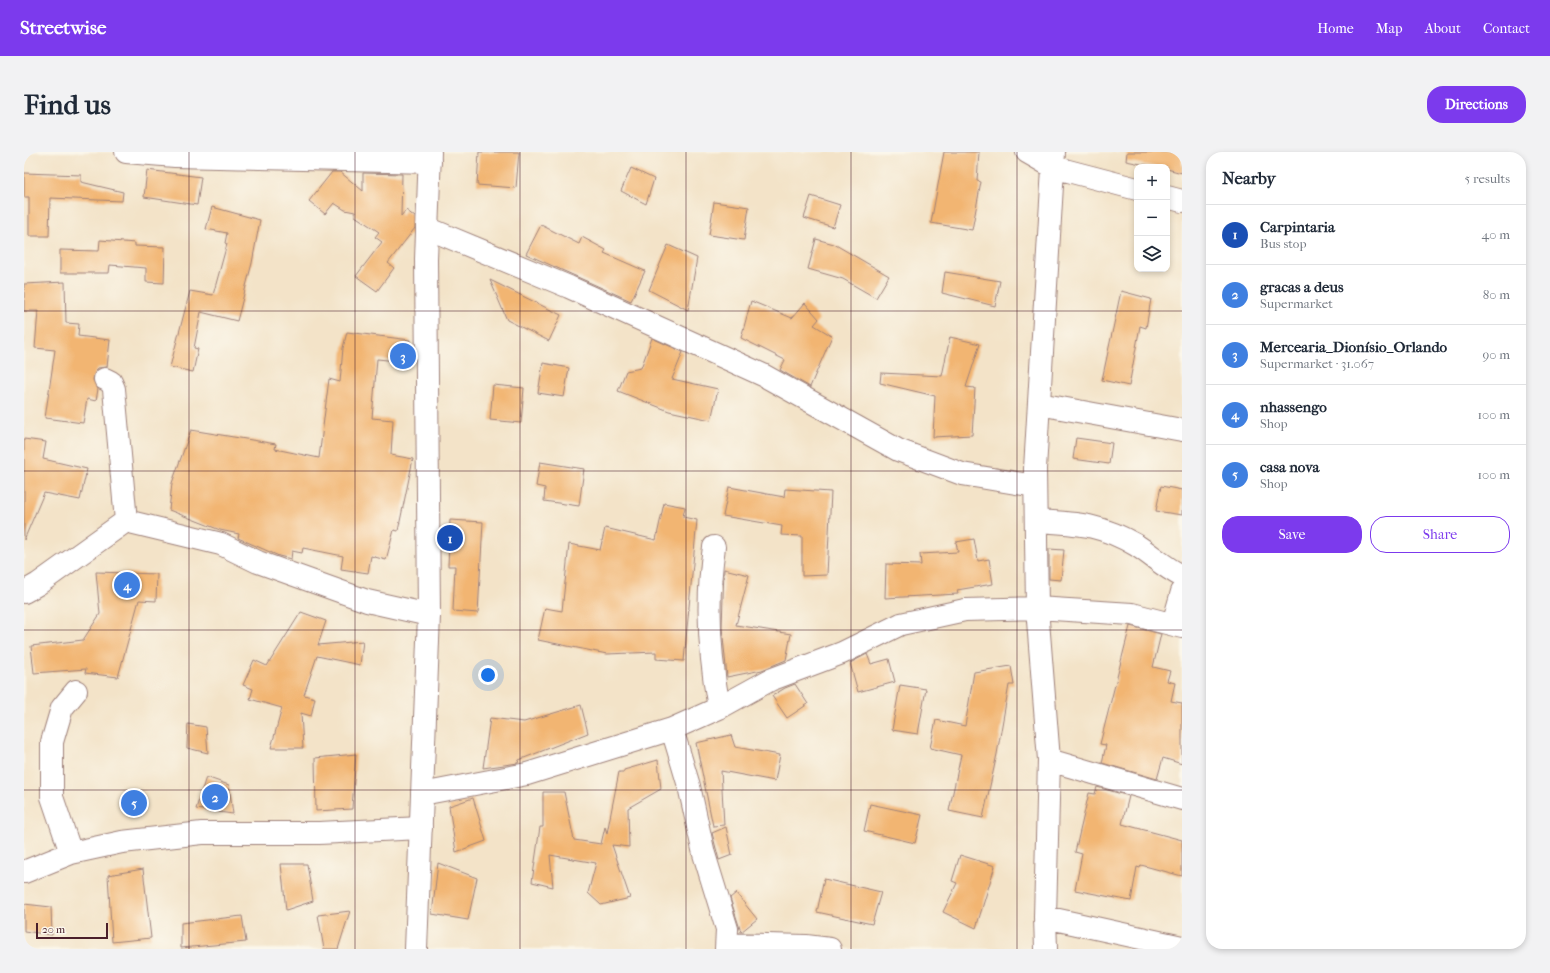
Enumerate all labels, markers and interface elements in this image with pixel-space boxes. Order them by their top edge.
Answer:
text: Streetwise [20,17,106,39]
text: Home [1317,20,1354,37]
text: Map [1376,20,1403,37]
text: About [1425,20,1461,37]
text: Contact [1483,20,1530,37]
button: Directions [1427,86,1526,123]
text: Find us [24,88,111,121]
map controls [1134,164,1170,272]
button: + [1134,164,1170,200]
text: Nearby [1222,168,1276,188]
text: 5 results [1465,171,1510,186]
button: − [1134,200,1170,236]
text: Carpintaria [1260,218,1335,236]
text: 1 [1233,227,1237,242]
text: 40 m [1482,227,1510,242]
button: layers [1134,236,1170,272]
text: Bus stop [1260,236,1306,251]
text: gracas a deus [1260,278,1343,296]
text: 2 [1232,287,1238,302]
text: 80 m [1483,287,1510,302]
text: Supermarket [1260,296,1333,311]
text: Mercearia_Dionísio_Orlando [1260,338,1447,356]
pin: 3 [390,341,416,371]
text: 3 [1232,347,1238,362]
text: 90 m [1482,347,1510,362]
text: Supermarket · 31.067 [1260,356,1374,371]
text: nhassengo [1260,398,1327,416]
text: 4 [1231,407,1239,422]
text: 100 m [1477,407,1510,422]
text: Shop [1260,416,1288,431]
text: casa nova [1260,458,1320,476]
text: 5 [1232,467,1238,482]
text: 100 m [1477,467,1510,482]
text: Shop [1260,476,1288,491]
button: Save [1222,516,1362,553]
button: Share [1370,516,1510,553]
pin: 1 [437,523,463,553]
pin: 4 [114,570,140,600]
your location [478,665,498,685]
pin: 2 [202,782,228,812]
pin: 5 [121,788,147,818]
scale bar [36,921,108,940]
text: 20 m [42,923,65,936]

